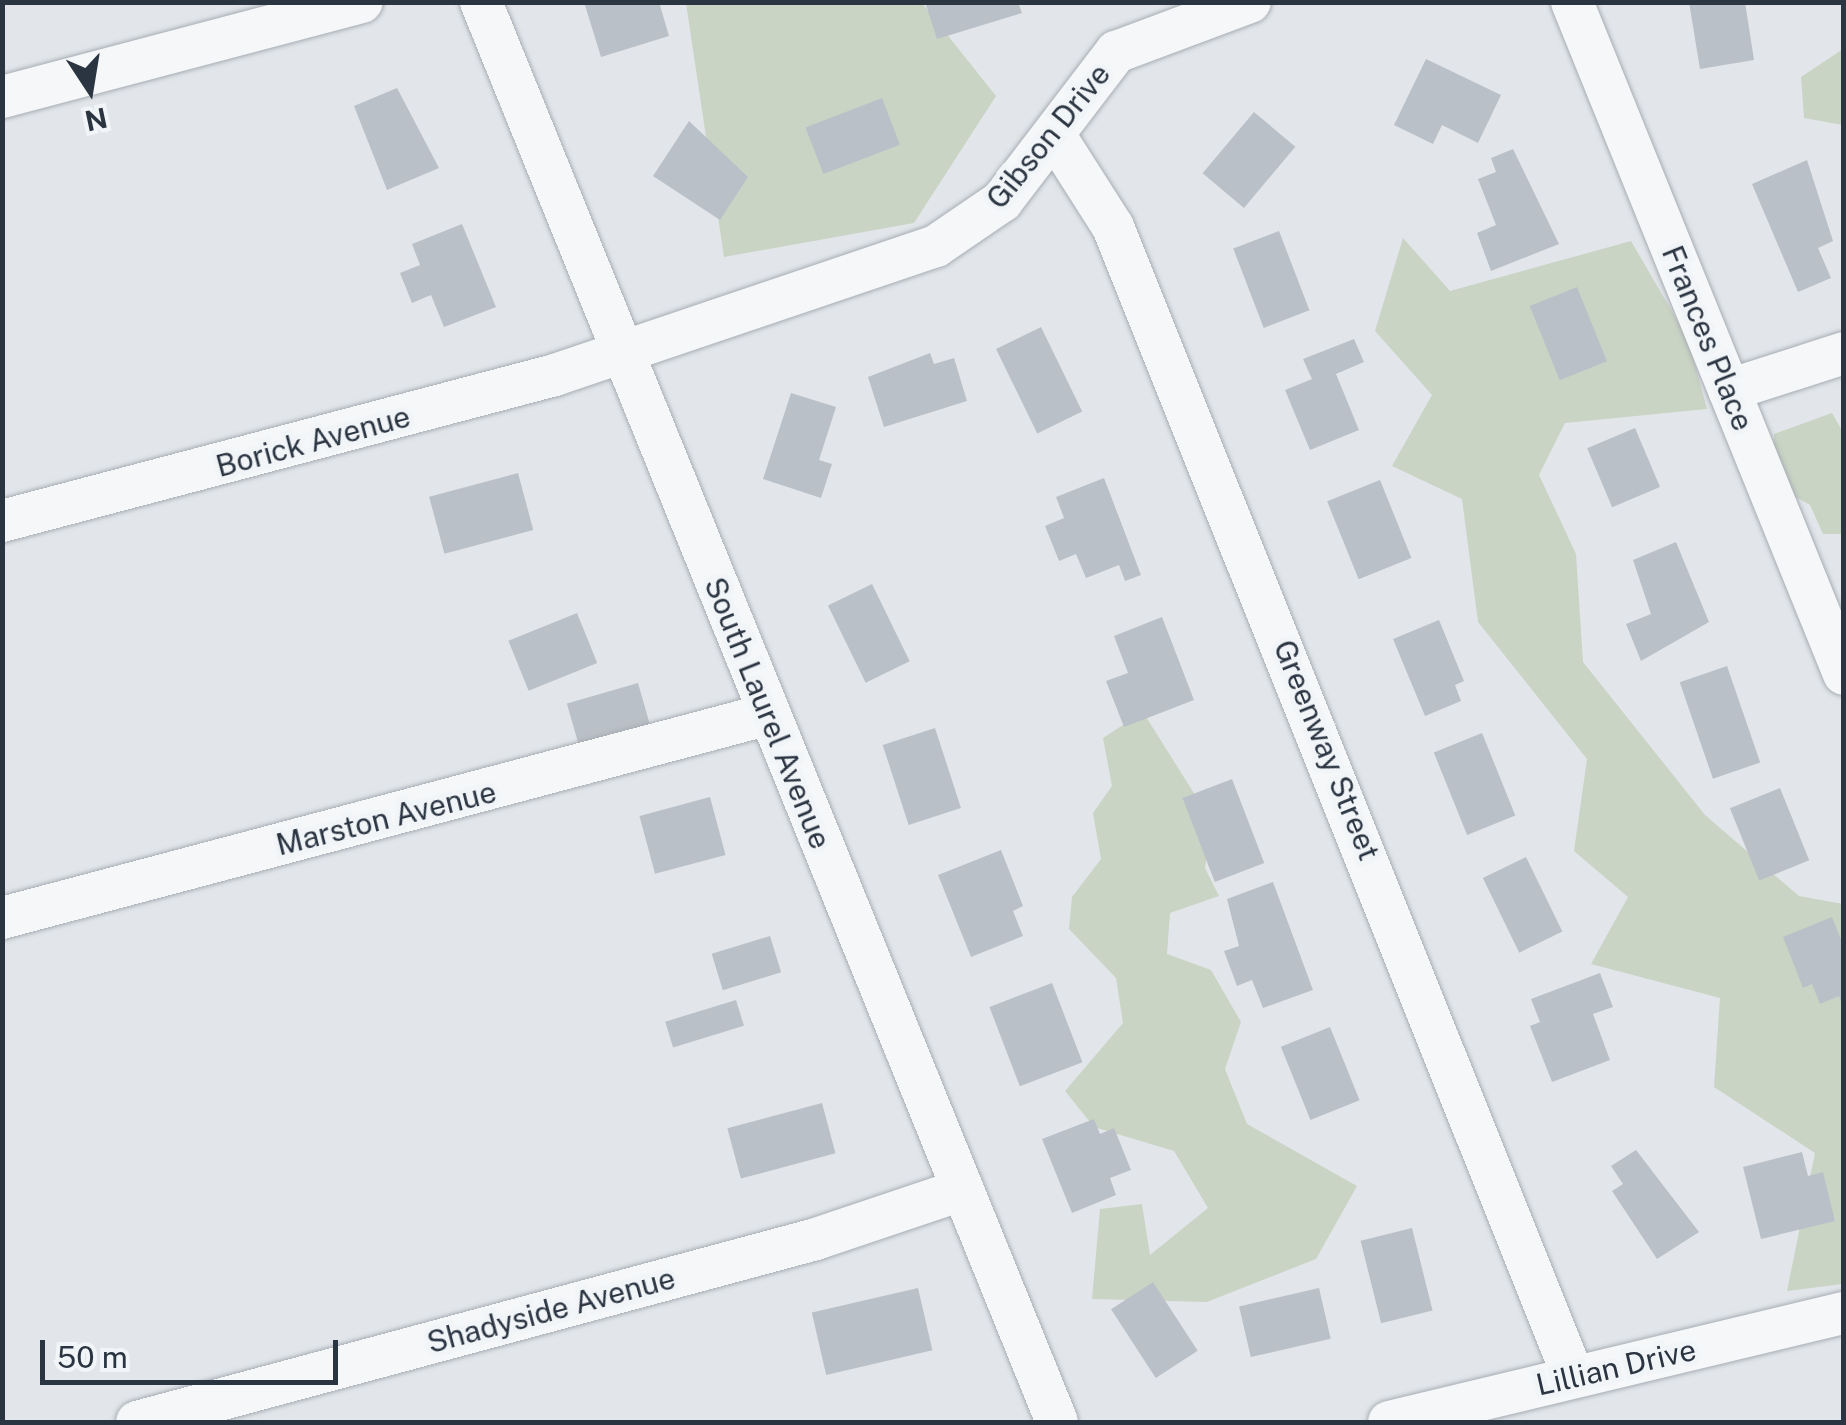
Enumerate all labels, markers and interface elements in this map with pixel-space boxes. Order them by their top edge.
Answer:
north arrow [40,40,140,140]
street label: Gibson Drive [979,56,1117,216]
text: N [82,101,110,138]
street label: Frances Place [1655,240,1761,436]
street label: Borick Avenue [212,398,414,484]
street label: South Laurel Avenue [697,572,839,854]
street label: Greenway Street [1266,635,1388,865]
street label: Marston Avenue [272,773,500,863]
street label: Shadyside Avenue [423,1260,679,1360]
scale bar [45,1320,342,1382]
street label: Lillian Drive [1533,1331,1699,1403]
text: 50 m [57,1339,128,1375]

